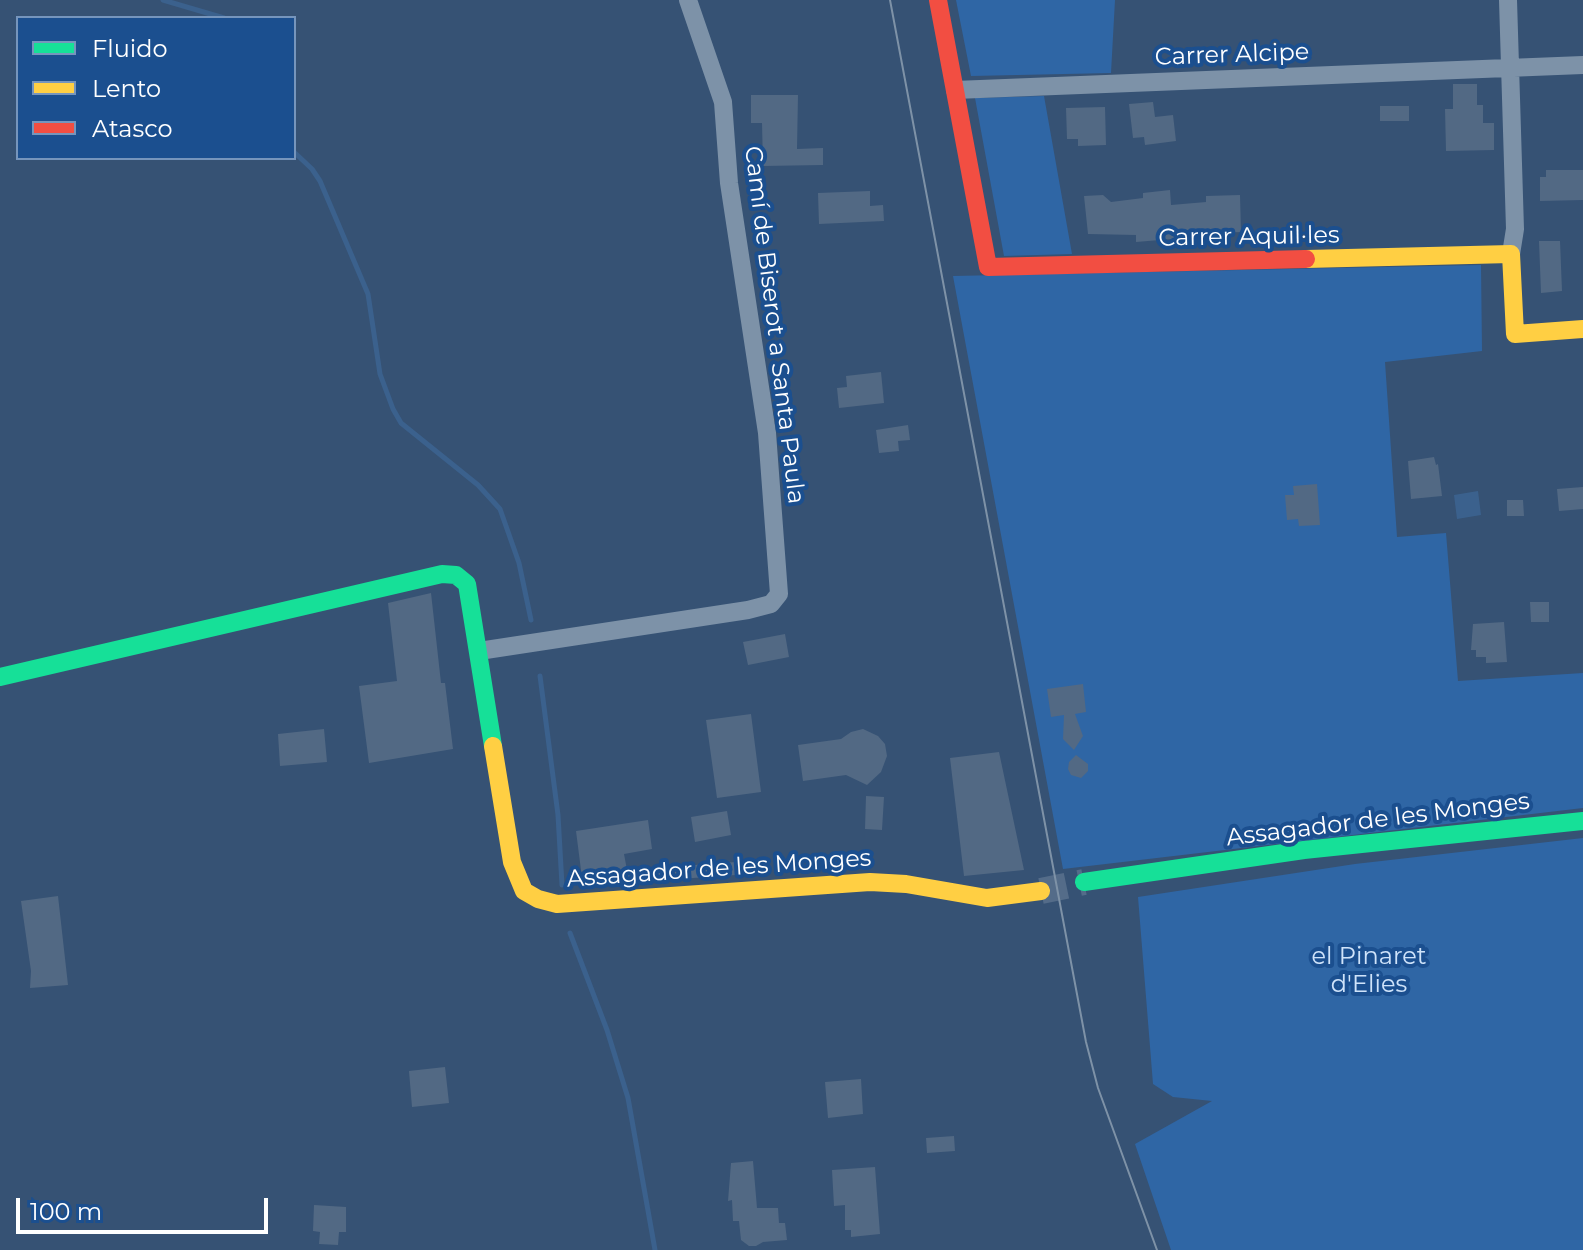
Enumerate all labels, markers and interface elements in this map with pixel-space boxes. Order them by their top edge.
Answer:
legend [16,16,296,160]
text: Fluido [92,34,168,63]
street label: Carrer Alcipe [1154,38,1310,72]
text: Lento [92,74,161,103]
text: Atasco [92,114,173,143]
street label: Camí de Biserot a Santa Paula [738,144,810,506]
street label: Carrer Aquil·les [1158,221,1340,253]
street label: Assagador de les Monges [1225,787,1531,853]
street label: Assagador de les Monges [566,844,872,894]
park label: el Pinaret d'Elies [1312,943,1426,999]
scale bar [20,1182,272,1232]
text: 100 m [30,1197,102,1226]

